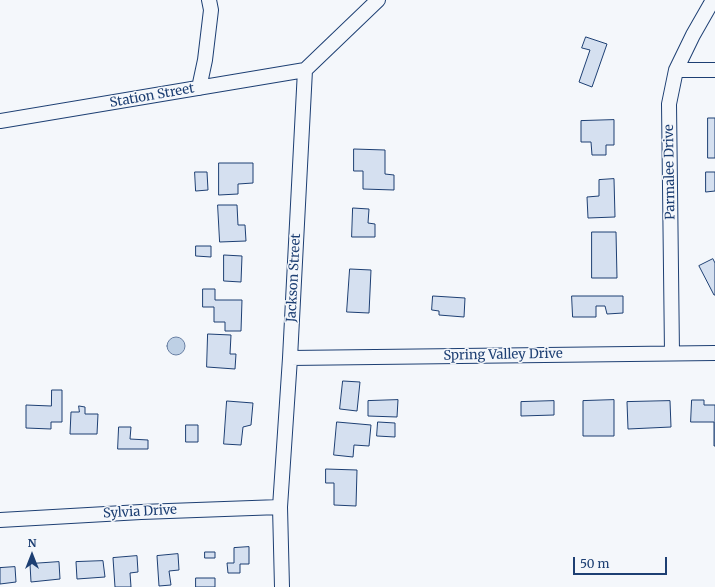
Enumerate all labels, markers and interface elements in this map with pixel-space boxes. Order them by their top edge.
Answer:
street label: Station Street [109,81,195,111]
street label: Parmalee Drive [661,124,679,220]
street label: Jackson Street [284,233,304,323]
street label: Spring Valley Drive [443,346,563,364]
street label: Sylvia Drive [103,502,177,522]
north arrow [12,535,52,575]
text: N [28,536,36,550]
scale bar [575,549,669,575]
text: 50 m [580,556,609,571]

